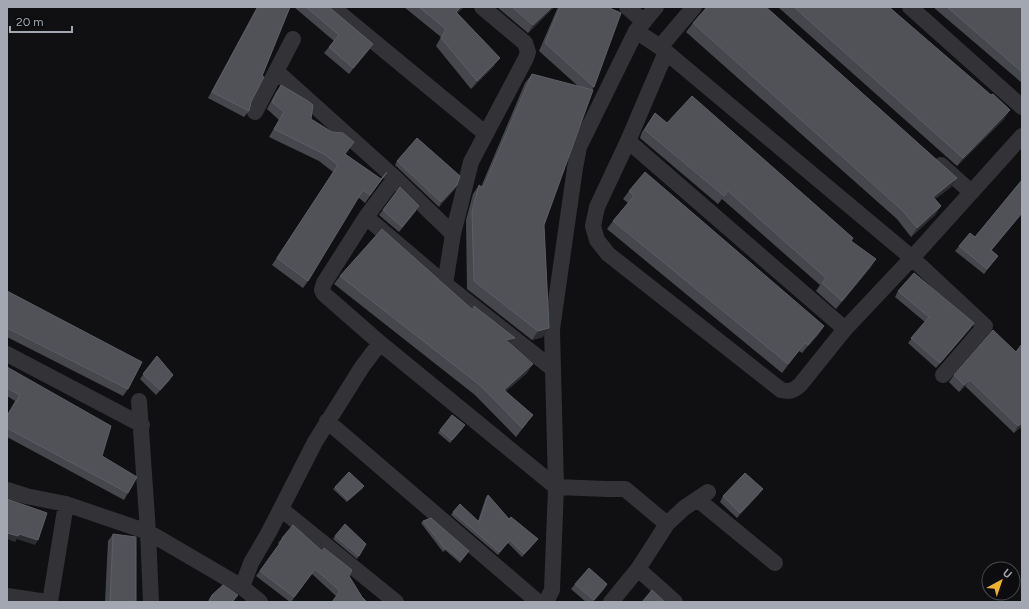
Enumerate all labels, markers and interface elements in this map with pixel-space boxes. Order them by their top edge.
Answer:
scale bar [10,8,72,34]
text: 20 m [16,15,44,29]
north arrow [981,561,1021,601]
text: U [1000,566,1014,581]

